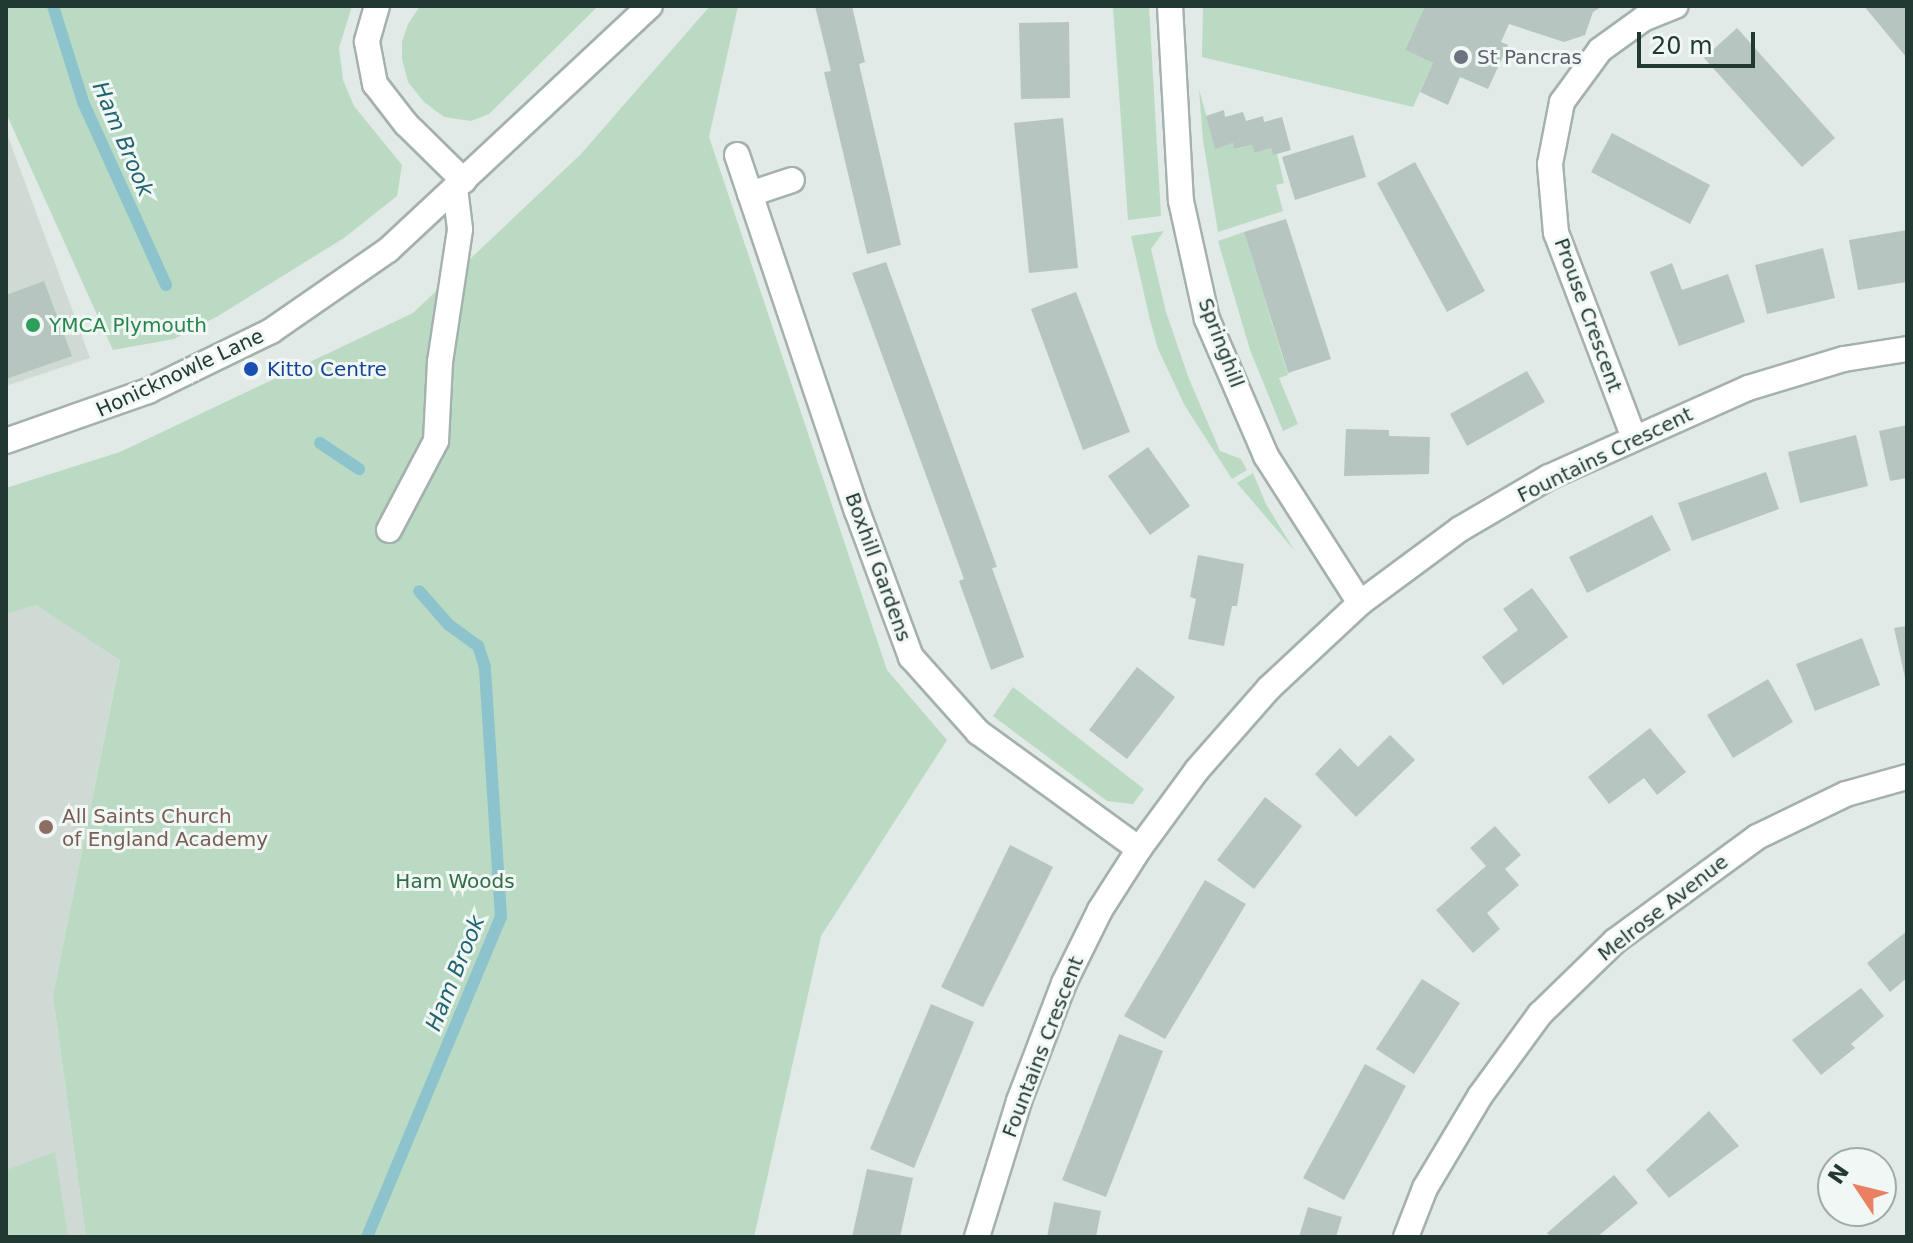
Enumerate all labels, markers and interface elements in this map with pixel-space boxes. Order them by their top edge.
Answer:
scale bar [1641,16,1759,66]
text: 20 m [1651,32,1713,60]
place label: St Pancras [1477,45,1582,69]
marker: St Pancras [1452,48,1470,66]
water label: Ham Brook [87,78,159,200]
street label: Prouse Crescent [1549,235,1627,395]
street label: Springhill [1193,295,1249,391]
place label: YMCA Plymouth [49,313,207,337]
marker: YMCA Plymouth [24,316,42,334]
street label: Honicknowle Lane [92,324,268,422]
place label: Kitto Centre [267,357,387,381]
marker: Kitto Centre [242,360,260,378]
street label: Fountains Crescent [1514,402,1696,508]
street label: Boxhill Gardens [840,489,916,645]
place label: All Saints Church of England Academy [62,804,268,851]
marker: All Saints Church of England Academy [37,818,55,836]
street label: Melrose Avenue [1593,850,1733,966]
park label: Ham Woods [395,869,515,893]
water label: Ham Brook [420,911,490,1035]
street label: Fountains Crescent [997,953,1089,1141]
north arrow [1817,1147,1897,1227]
text: N [1823,1159,1854,1189]

